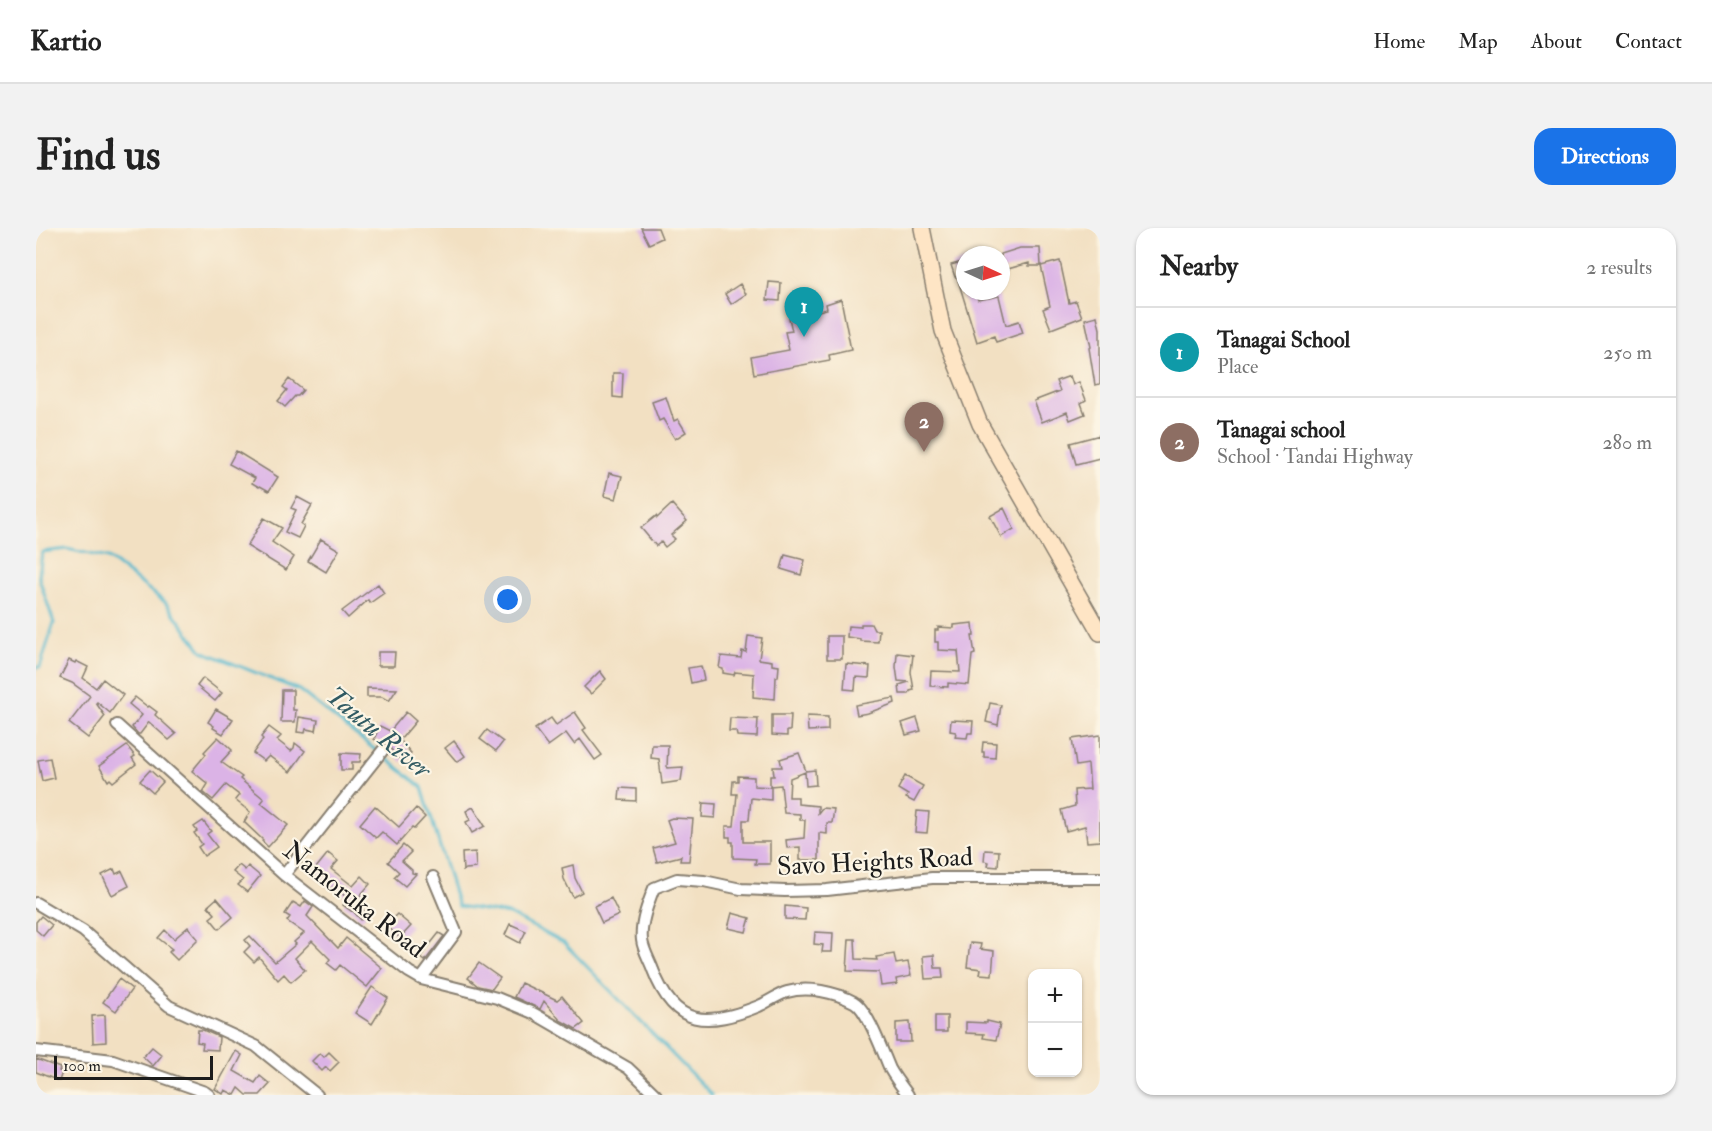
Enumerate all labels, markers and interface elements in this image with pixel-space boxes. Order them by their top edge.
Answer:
text: Kartio [30,24,101,59]
text: Home [1373,28,1425,55]
text: Map [1458,28,1498,55]
text: About [1531,28,1582,55]
text: Contact [1615,28,1682,55]
button: Directions [1534,128,1676,185]
text: Find us [36,130,160,182]
north arrow [956,246,1010,300]
text: Nearby [1160,251,1238,283]
text: 2 results [1586,255,1652,280]
pin: 1 [784,288,824,337]
text: Tanagai School [1217,326,1350,354]
text: 1 [1176,340,1183,365]
text: 250 m [1603,340,1652,365]
text: Place [1217,354,1258,379]
pin: 2 [904,402,944,452]
text: Tanagai school [1217,416,1345,444]
text: 2 [1174,430,1185,455]
text: 280 m [1602,430,1652,455]
text: School · Tandai Highway [1217,444,1413,469]
your location [493,585,522,614]
water label: Tautu River [320,679,439,787]
street label: Namoruka Road [277,834,432,965]
street label: Savo Heights Road [776,841,974,883]
map controls [1028,969,1082,1077]
button: + [1028,969,1082,1023]
button: − [1028,1023,1082,1077]
scale bar [54,1053,213,1080]
text: 100 m [63,1056,101,1076]

